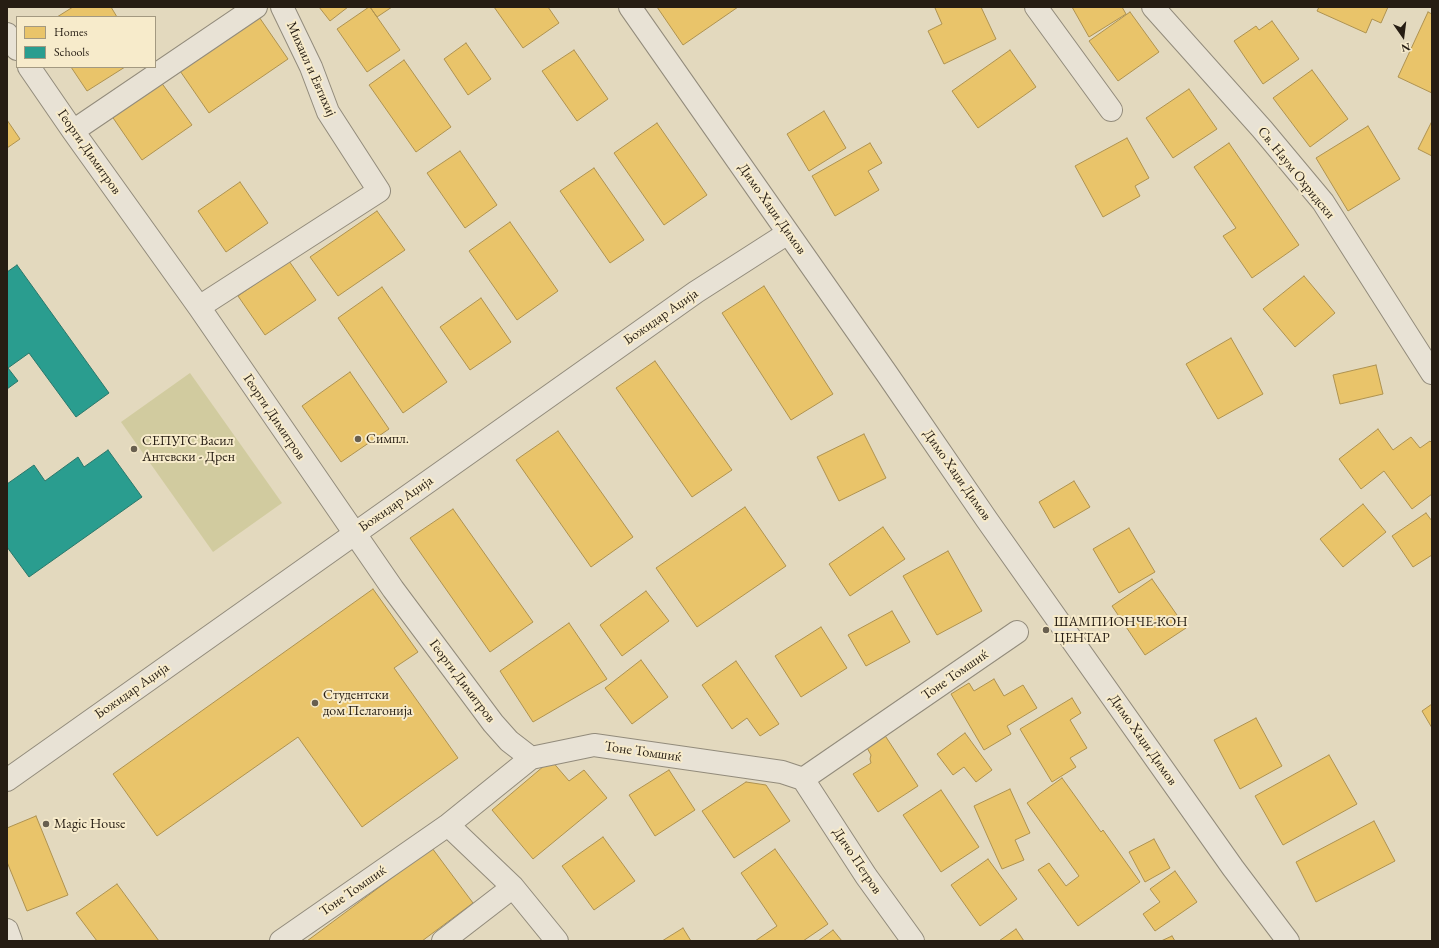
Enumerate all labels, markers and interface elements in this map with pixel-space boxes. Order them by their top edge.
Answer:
legend [16,16,156,68]
north arrow [1383,16,1423,56]
street label: Михаил и Евтихиј [283,19,339,119]
text: Homes [54,24,88,40]
text: N [1400,40,1412,56]
text: Schools [54,44,89,60]
street label: Георги Димитров [53,106,125,198]
street label: Св. Наум Охридски [1254,124,1338,222]
street label: Димо Хаџи Димов [734,160,810,258]
street label: Божидар Аџија [621,285,701,349]
street label: Георги Димитров [239,371,309,463]
street label: Димо Хаџи Димов [919,426,995,524]
place label: Симпл. [366,431,409,447]
place label: СЕПУГС Васил Антевски - Дрен [142,433,235,466]
marker: Симпл. [353,434,363,444]
marker: СЕПУГС Васил Антевски - Дрен [129,444,139,454]
street label: Божидар Аџија [356,472,436,536]
place label: ШАМПИОНЧЕ-КОН ЦЕНТАР [1054,614,1188,646]
marker: ШАМПИОНЧЕ-КОН ЦЕНТАР [1041,625,1051,635]
street label: Георги Димитров [425,636,499,726]
street label: Тоне Томшиќ [918,646,992,704]
street label: Божидар Аџија [92,659,172,723]
place label: Студентски дом Пелагонија [323,687,412,720]
street label: Димо Хаџи Димов [1105,691,1181,789]
marker: Студентски дом Пелагонија [310,698,320,708]
street label: Тоне Томшиќ [603,738,683,766]
place label: Magic House [54,816,126,832]
marker: Magic House [41,819,51,829]
street label: Дичо Петров [829,825,885,897]
street label: Тоне Томшиќ [316,862,390,920]

